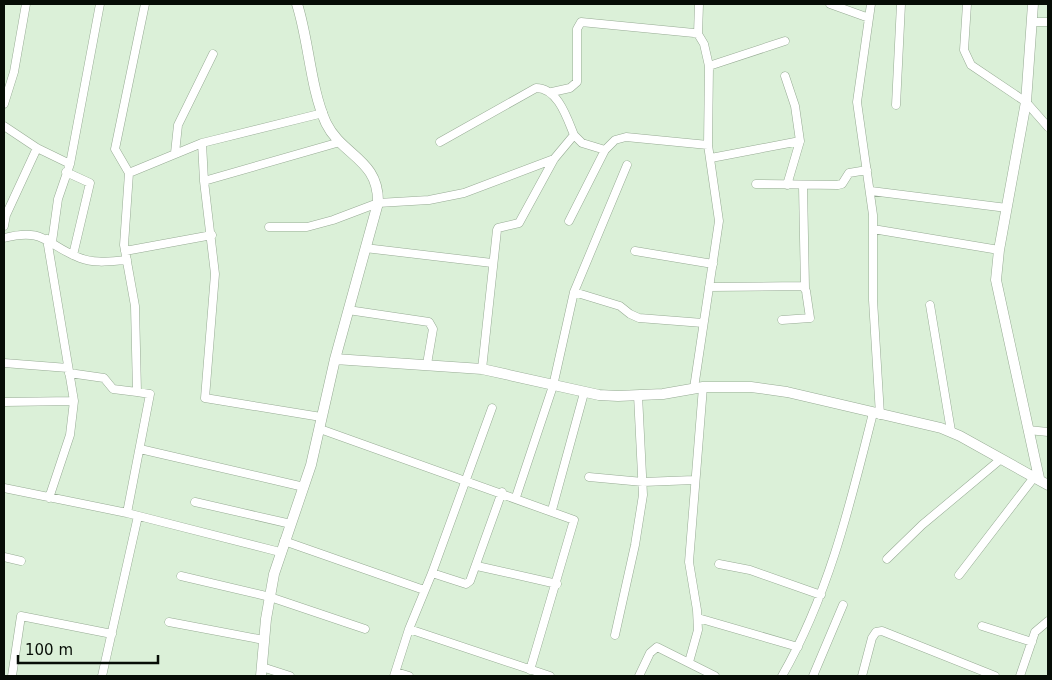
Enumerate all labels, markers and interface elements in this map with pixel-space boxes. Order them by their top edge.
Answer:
scale bar [18,632,158,664]
text: 100 m [25,641,73,659]

